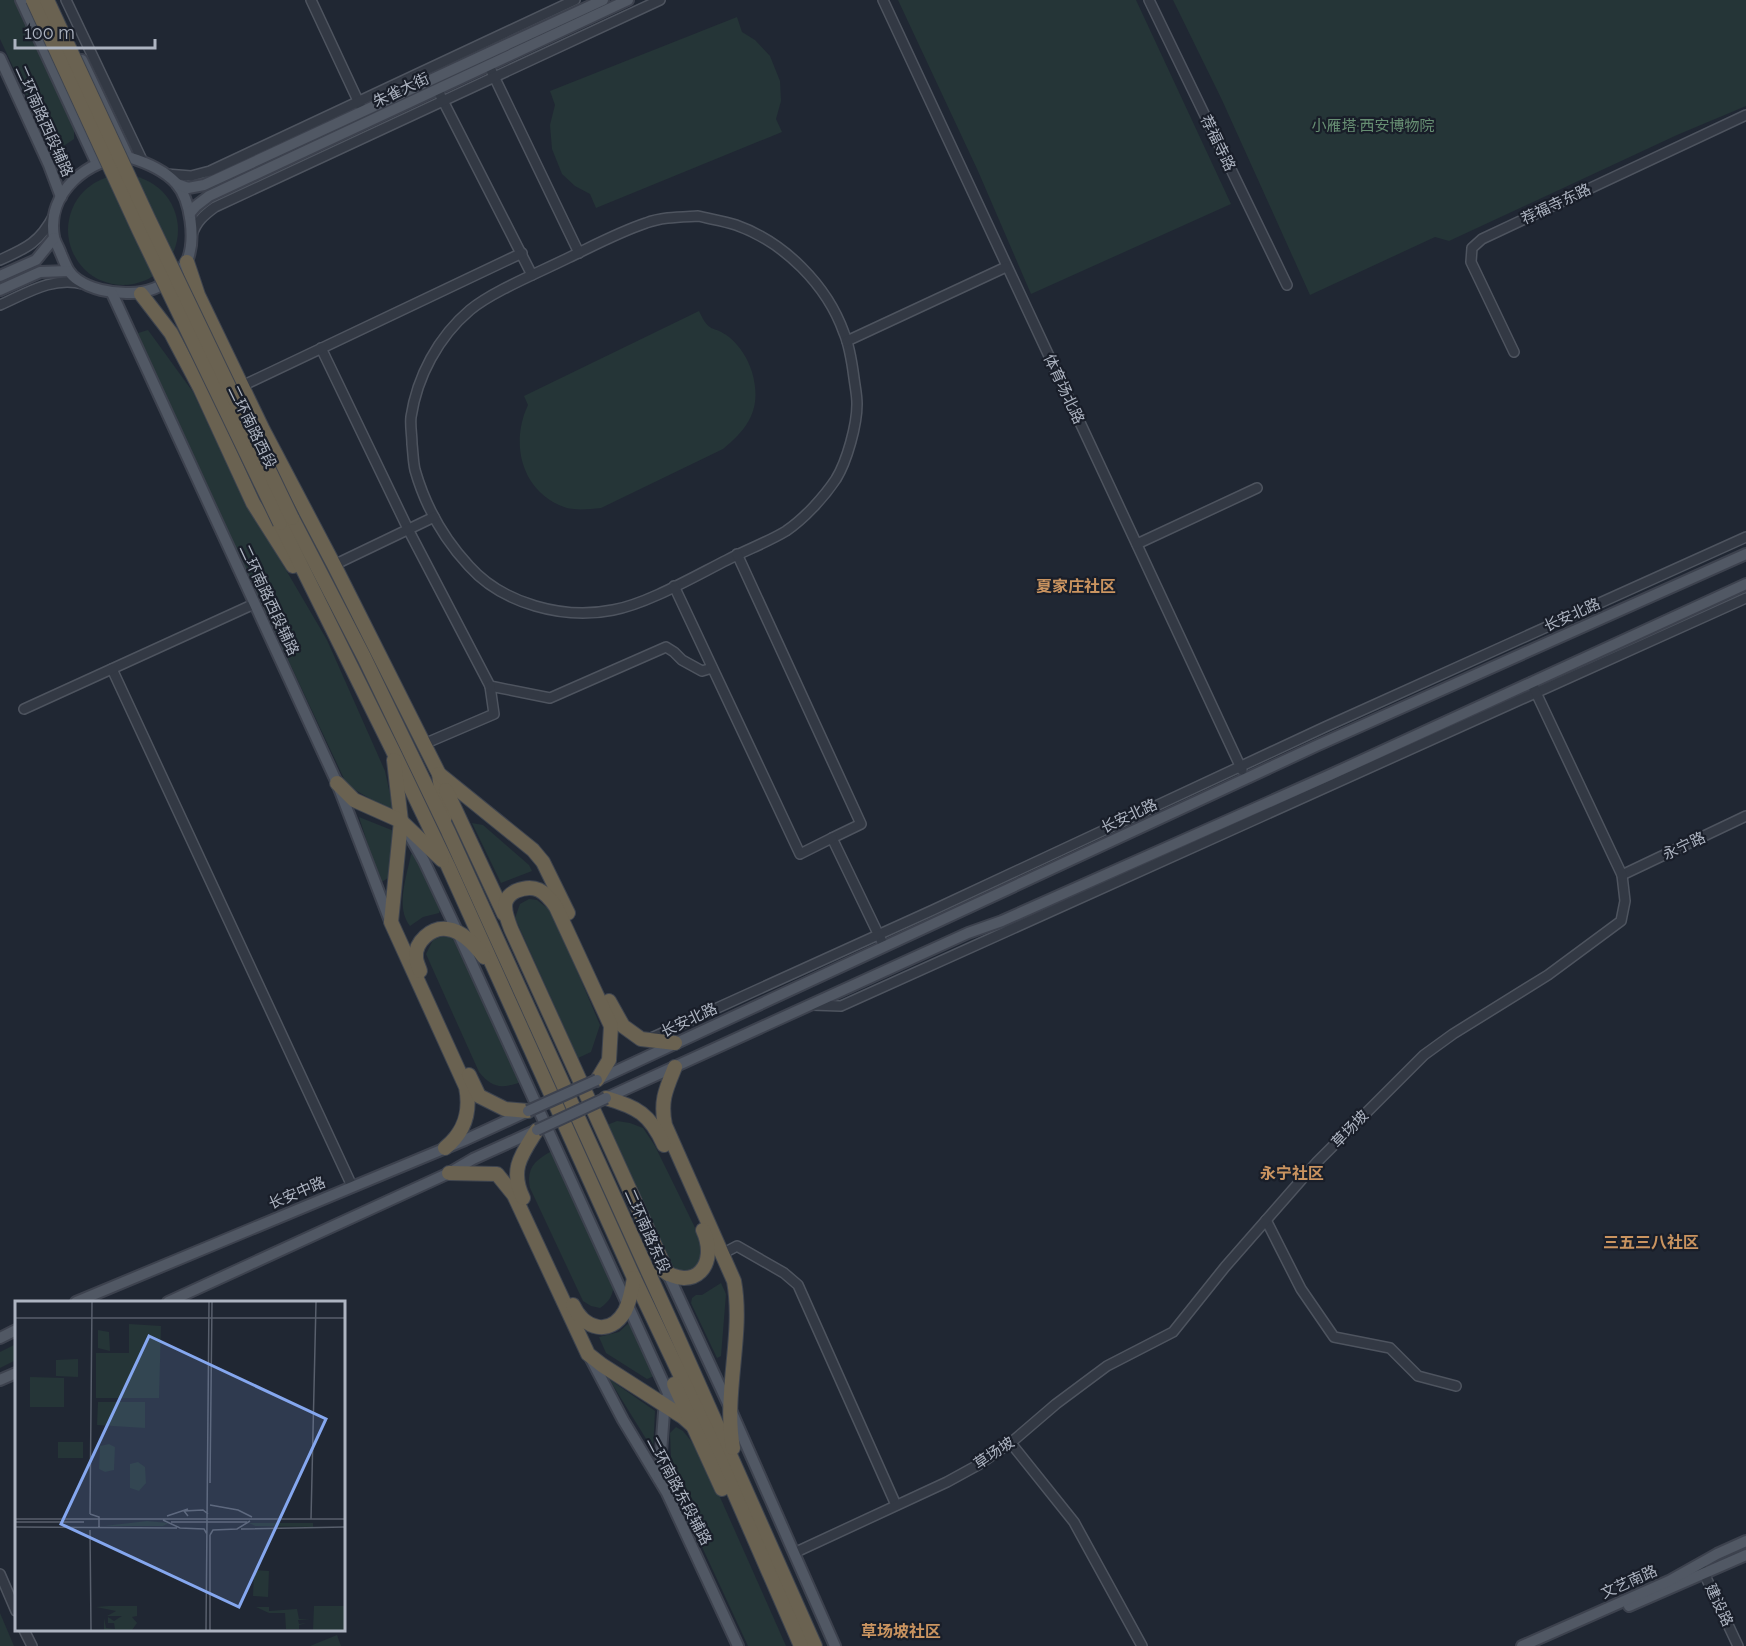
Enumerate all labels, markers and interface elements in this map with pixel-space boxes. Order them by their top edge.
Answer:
scale bar [15,12,154,50]
text: 100 m [24,22,75,43]
street label: 二环南路西段辅路 [11,63,77,179]
street label: 朱雀大街 [370,69,432,111]
street label: 荐福寺路 [1197,112,1239,174]
park label: 小雁塔·西安博物院 [1312,117,1434,135]
street label: 荐福寺东路 [1518,180,1594,228]
street label: 体育场北路 [1040,351,1088,427]
street label: 二环南路西段 [224,383,280,471]
street label: 二环南路西段辅路 [235,542,303,658]
district label: 夏家庄社区 [1036,577,1116,596]
street label: 长安北路 [1541,595,1603,635]
street label: 长安北路 [1098,795,1160,837]
street label: 永宁路 [1660,828,1708,864]
street label: 长安北路 [658,999,720,1041]
street label: 草场坡 [1328,1107,1372,1151]
district label: 永宁社区 [1260,1164,1324,1183]
street label: 长安中路 [266,1173,328,1213]
street label: 二环南路东段 [620,1186,674,1276]
district label: 三五三八社区 [1603,1233,1699,1252]
inset map [15,1301,345,1631]
street label: 草场坡 [970,1433,1018,1473]
street label: 二环南路东段辅路 [643,1434,715,1548]
street label: 文艺南路 [1598,1562,1660,1602]
street label: 建设路 [1701,1581,1737,1629]
district label: 草场坡社区 [861,1622,941,1641]

